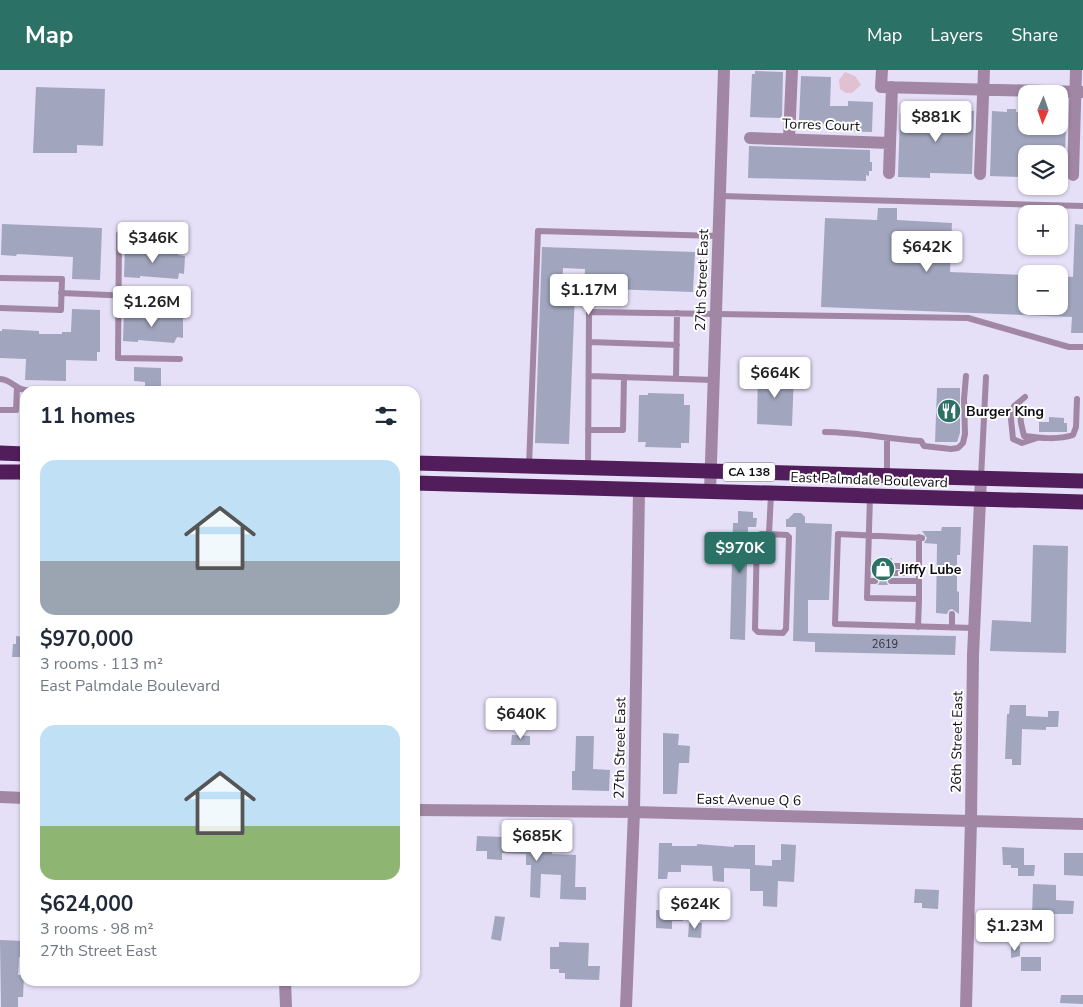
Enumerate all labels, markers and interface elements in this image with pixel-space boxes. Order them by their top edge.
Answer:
text: Map [25,19,73,51]
text: Map [867,23,902,47]
text: Layers [930,23,983,47]
text: Share [1011,23,1058,47]
north arrow [1018,85,1068,135]
map controls [1018,85,1068,315]
pin: $881K [901,100,971,143]
text: $881K [911,106,961,128]
street label: Torres Court [782,114,860,136]
button: layers [1018,145,1068,195]
button: + [1018,205,1068,255]
pin: $346K [118,222,188,264]
text: $346K [128,227,178,249]
street label: 27th Street East [691,229,713,331]
pin: $642K [892,230,962,273]
text: $642K [902,236,952,258]
button: − [1018,265,1068,315]
pin: $1.17M [548,274,630,316]
text: $1.17M [561,279,617,301]
pin: $1.26M [111,286,193,328]
text: $1.26M [124,291,180,313]
pin: $664K [740,356,810,399]
text: $664K [750,362,800,384]
restaurant icon: Burger King [936,398,962,424]
text: 11 homes [40,402,135,430]
icon: filters [372,402,400,430]
place label: Burger King [966,402,1044,421]
road number: CA 138 [723,462,775,482]
street label: East Palmdale Boulevard [790,468,948,492]
icon: home [175,493,265,583]
pin: $970K [705,532,775,574]
text: $970K [715,537,765,559]
shop icon: Jiffy Lube [870,556,896,582]
place label: Jiffy Lube [899,560,962,579]
text: $970,000 [40,625,133,653]
house number: 2619 [872,637,898,652]
text: 3 rooms · 113 m² [40,653,163,675]
text: East Palmdale Boulevard [40,675,220,697]
street label: 26th Street East [947,691,967,793]
street label: 27th Street East [610,697,630,799]
pin: $640K [486,698,556,740]
text: $640K [496,703,546,725]
icon: home [175,758,265,848]
street label: East Avenue Q 6 [697,790,801,810]
pin: $685K [502,820,572,862]
text: $685K [512,825,562,847]
pin: $624K [660,888,730,930]
text: $624,000 [40,890,133,918]
text: $624K [670,893,720,915]
pin: $1.23M [974,910,1056,952]
text: $1.23M [987,915,1043,937]
text: 3 rooms · 98 m² [40,918,153,940]
text: 27th Street East [40,940,157,962]

